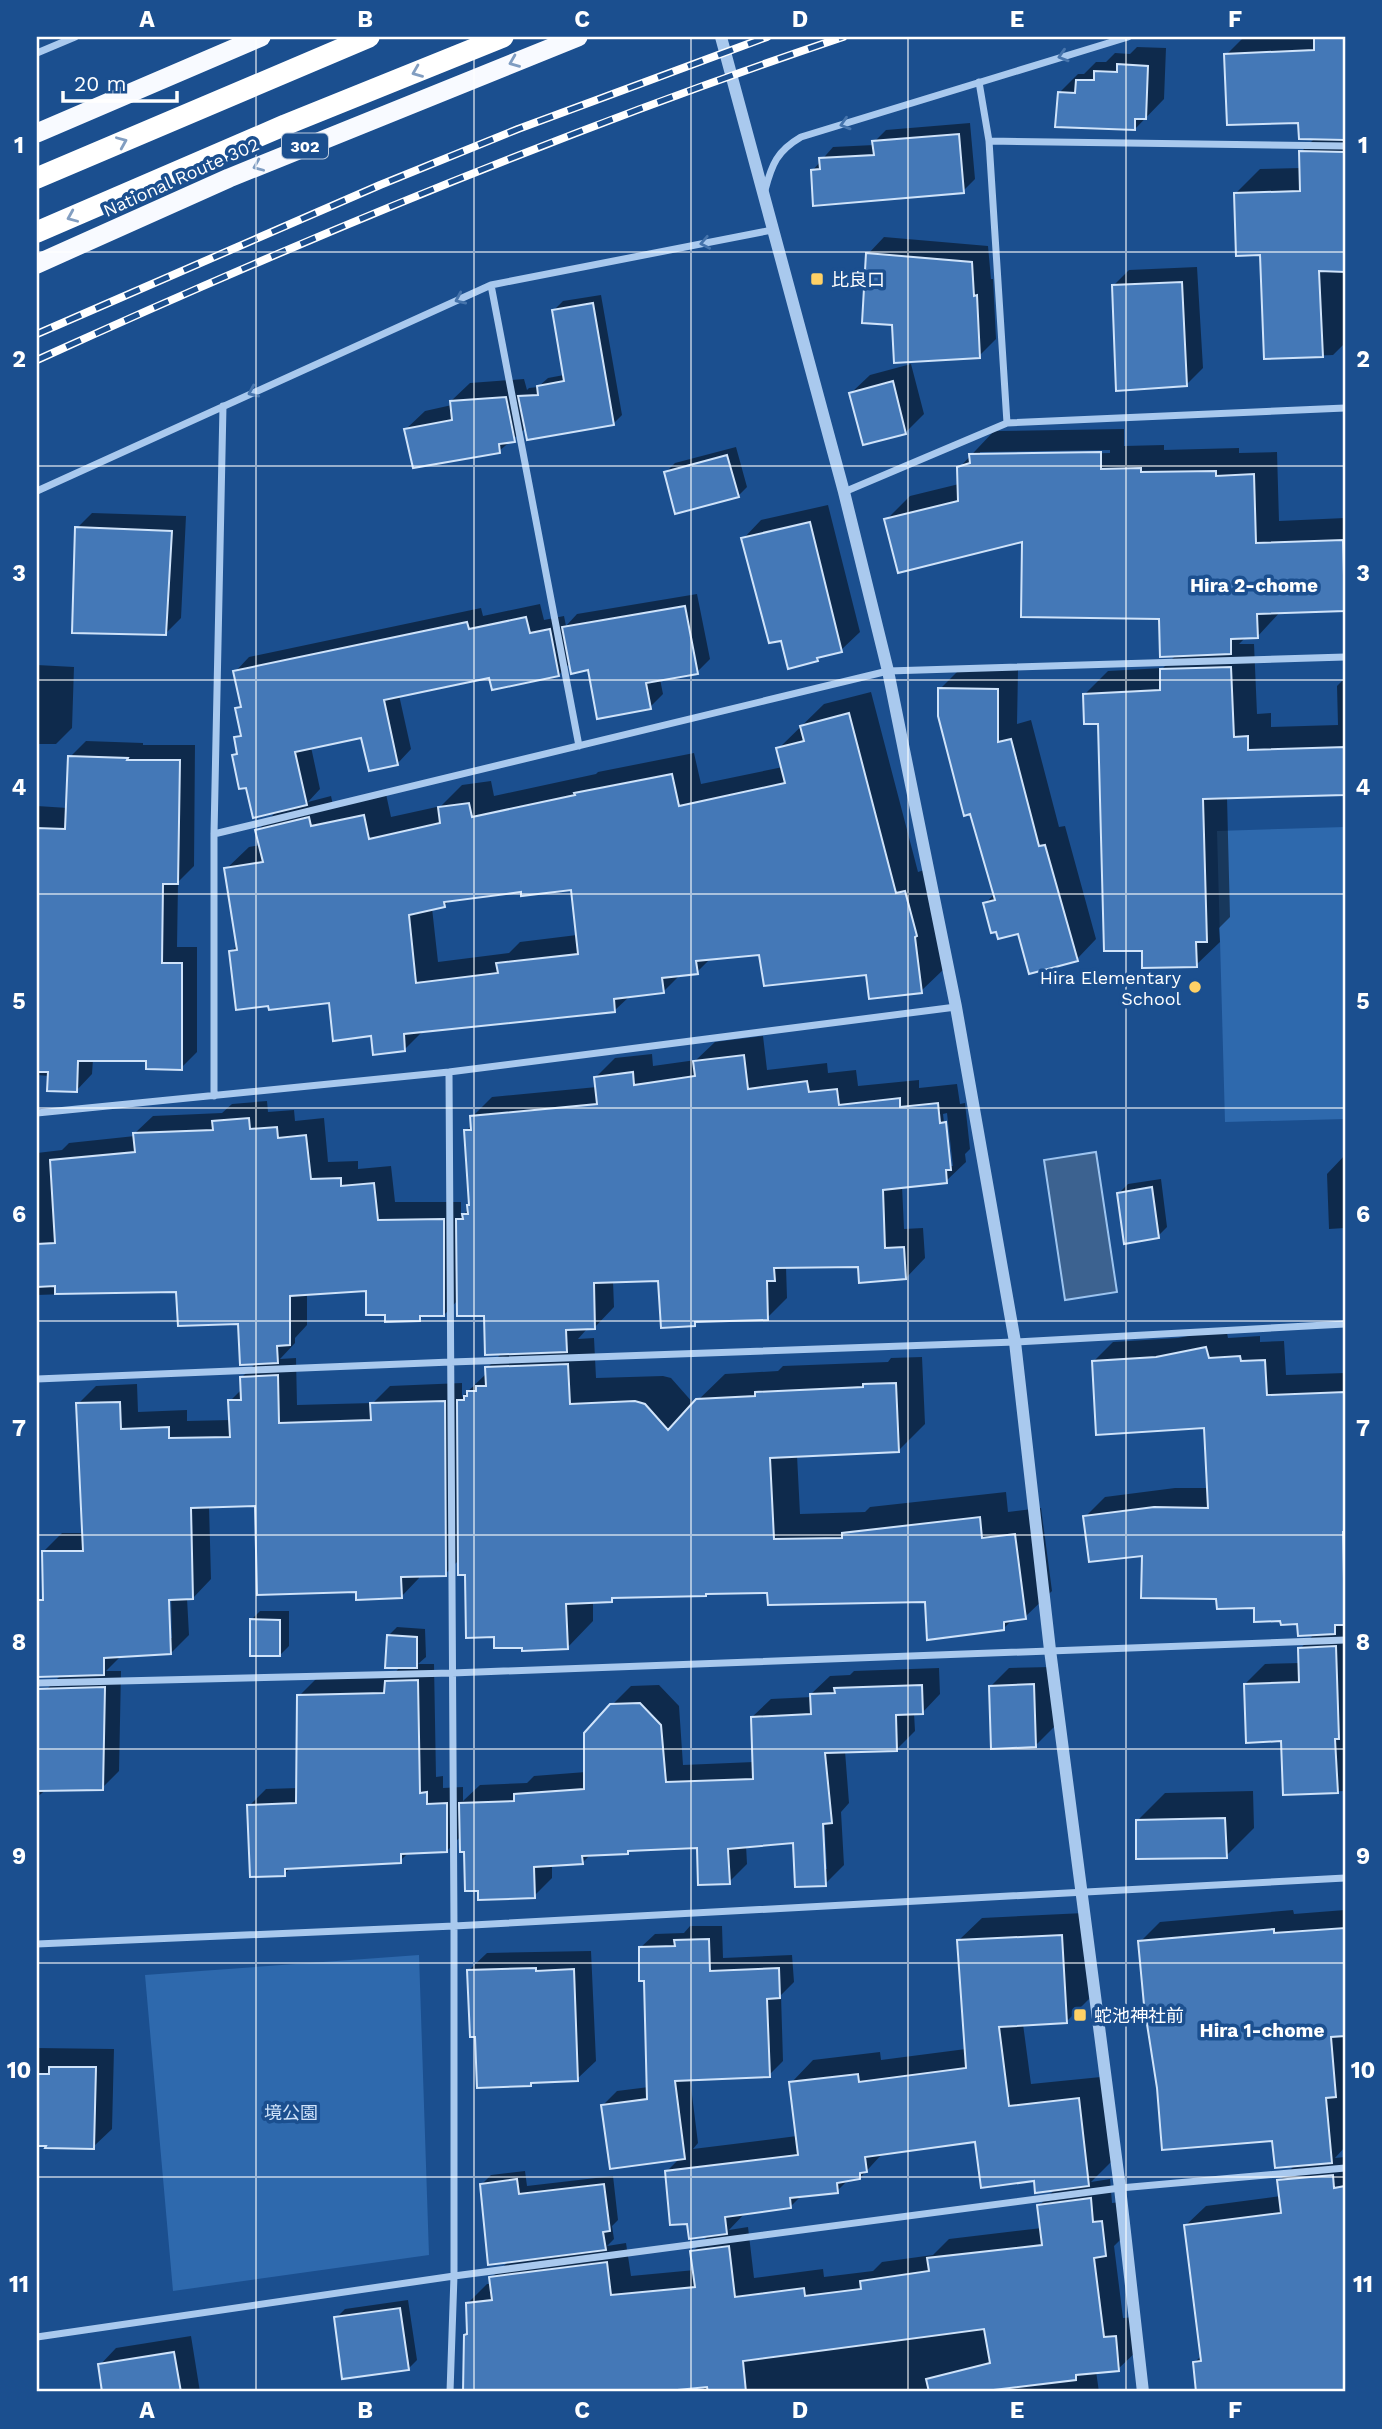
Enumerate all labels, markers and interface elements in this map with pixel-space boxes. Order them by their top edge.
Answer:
text: A [139,6,155,33]
text: B [357,6,373,33]
text: C [574,6,590,33]
text: D [792,6,808,33]
text: E [1010,6,1024,33]
text: F [1228,6,1242,33]
one-way arrow [1057,48,1069,63]
one-way arrow [509,53,521,67]
scale bar [63,60,177,104]
one-way arrow [412,63,424,77]
text: 20 m [74,71,126,96]
one-way arrow [840,115,852,130]
text: 1 [14,132,24,159]
text: 1 [1358,132,1368,159]
street label: National Route 302 [100,133,262,221]
road number: 302 [282,134,328,158]
one-way arrow [115,136,127,150]
one-way arrow [253,157,265,171]
one-way arrow [67,209,79,223]
one-way arrow [699,235,711,250]
place label: 比良口 [831,269,885,290]
marker: 比良口 [809,271,825,287]
one-way arrow [455,291,467,305]
text: 2 [12,346,26,373]
text: 2 [1356,346,1370,373]
one-way arrow [248,384,260,398]
text: 3 [12,560,26,587]
text: 3 [1356,560,1370,587]
district label: Hira 2-chome [1190,574,1318,597]
text: 4 [12,774,27,801]
text: 4 [1356,774,1371,801]
place label: Hira Elementary School [1040,967,1182,1009]
marker: Hira Elementary School [1187,979,1203,995]
text: 5 [12,988,26,1015]
text: 5 [1356,988,1370,1015]
text: 6 [12,1201,26,1228]
text: 6 [1356,1201,1370,1228]
text: 7 [12,1415,26,1442]
text: 7 [1356,1415,1370,1442]
text: 8 [12,1629,26,1656]
text: 8 [1356,1629,1370,1656]
text: 9 [12,1843,26,1870]
text: 9 [1356,1843,1370,1870]
place label: 蛇池神社前 [1094,2005,1184,2026]
marker: 蛇池神社前 [1072,2007,1088,2023]
district label: Hira 1-chome [1200,2019,1324,2042]
text: 10 [7,2057,31,2084]
text: 10 [1351,2057,1375,2084]
park label: 境公園 [264,2102,318,2123]
text: 11 [9,2271,29,2298]
text: 11 [1353,2271,1373,2298]
text: A [139,2397,155,2424]
text: B [357,2397,373,2424]
text: C [574,2397,590,2424]
text: D [792,2397,808,2424]
text: E [1010,2397,1024,2424]
text: F [1228,2397,1242,2424]

